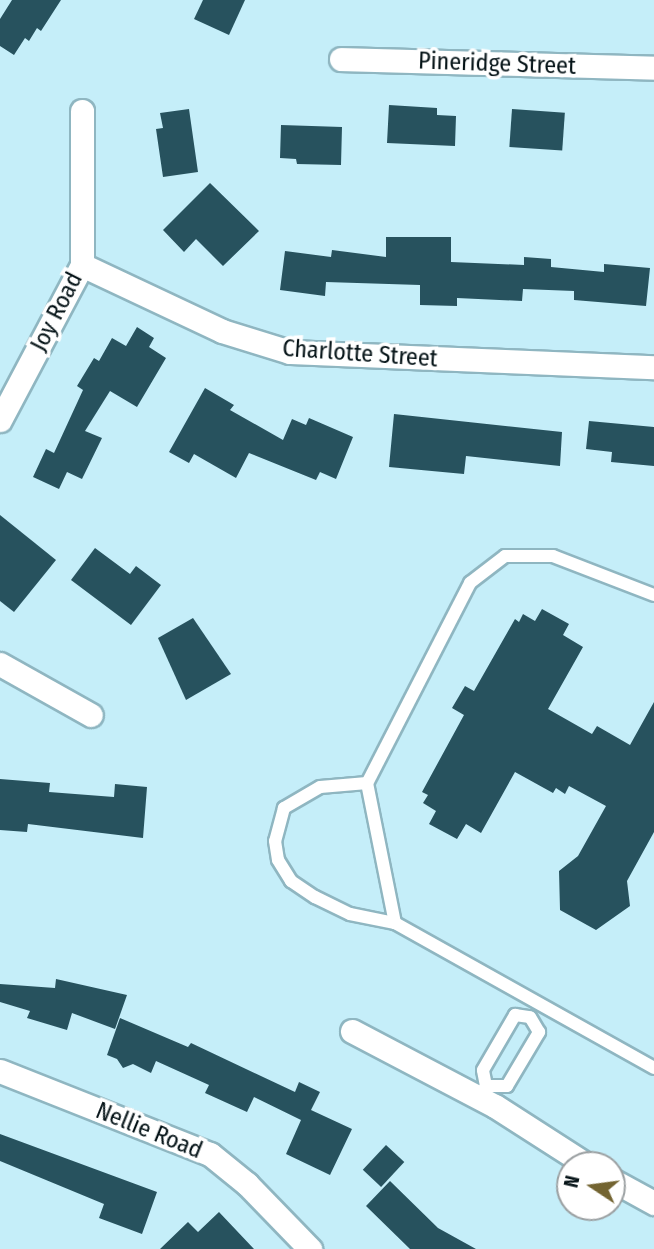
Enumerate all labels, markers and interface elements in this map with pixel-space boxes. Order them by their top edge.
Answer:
street label: Pineridge Street [418,47,576,81]
street label: Joy Road [25,268,89,356]
street label: Charlotte Street [281,334,439,374]
street label: Nellie Road [92,1097,206,1165]
north arrow [556,1151,626,1221]
text: N [560,1173,584,1190]

